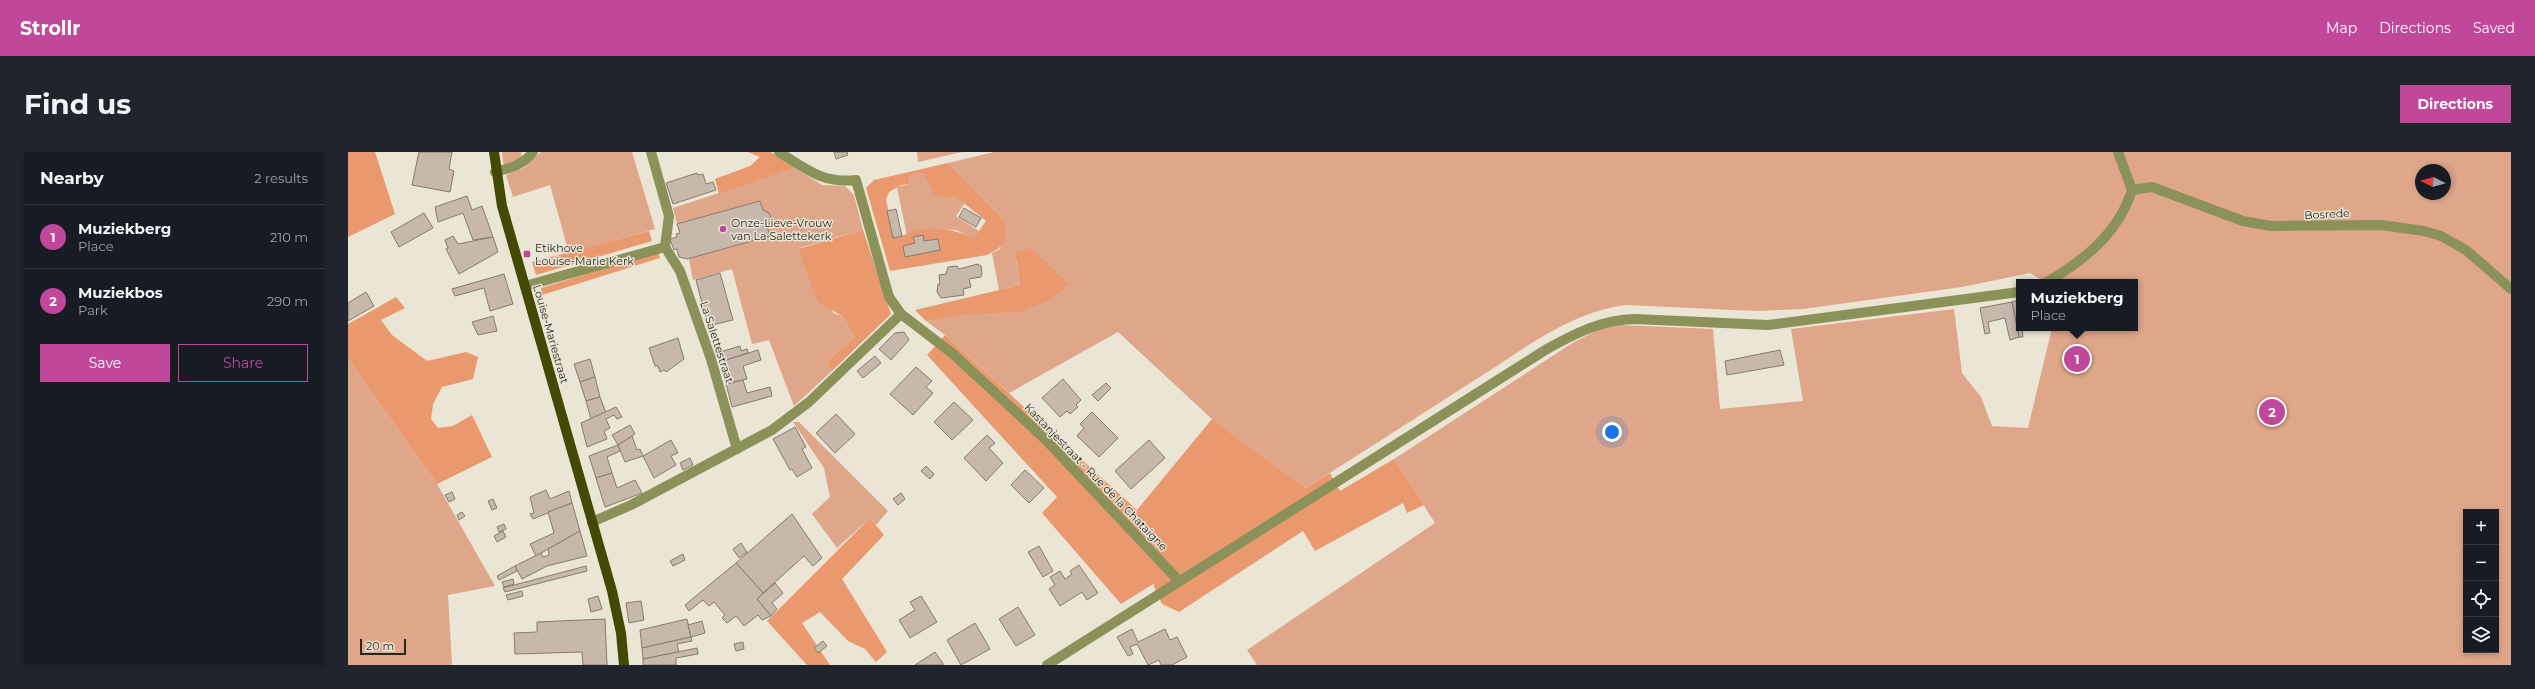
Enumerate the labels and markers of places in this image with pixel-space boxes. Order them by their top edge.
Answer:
place label: Onze-Lieve-Vrouw van La Salettekerk [731,216,832,243]
marker: Onze-Lieve-Vrouw van La Salettekerk [718,224,728,234]
place label: Etikhove Louise-Marie Kerk [535,241,634,268]
marker: Etikhove Louise-Marie Kerk [522,249,532,259]
pin: 1 [2064,344,2090,374]
pin: 2 [2259,397,2285,427]

